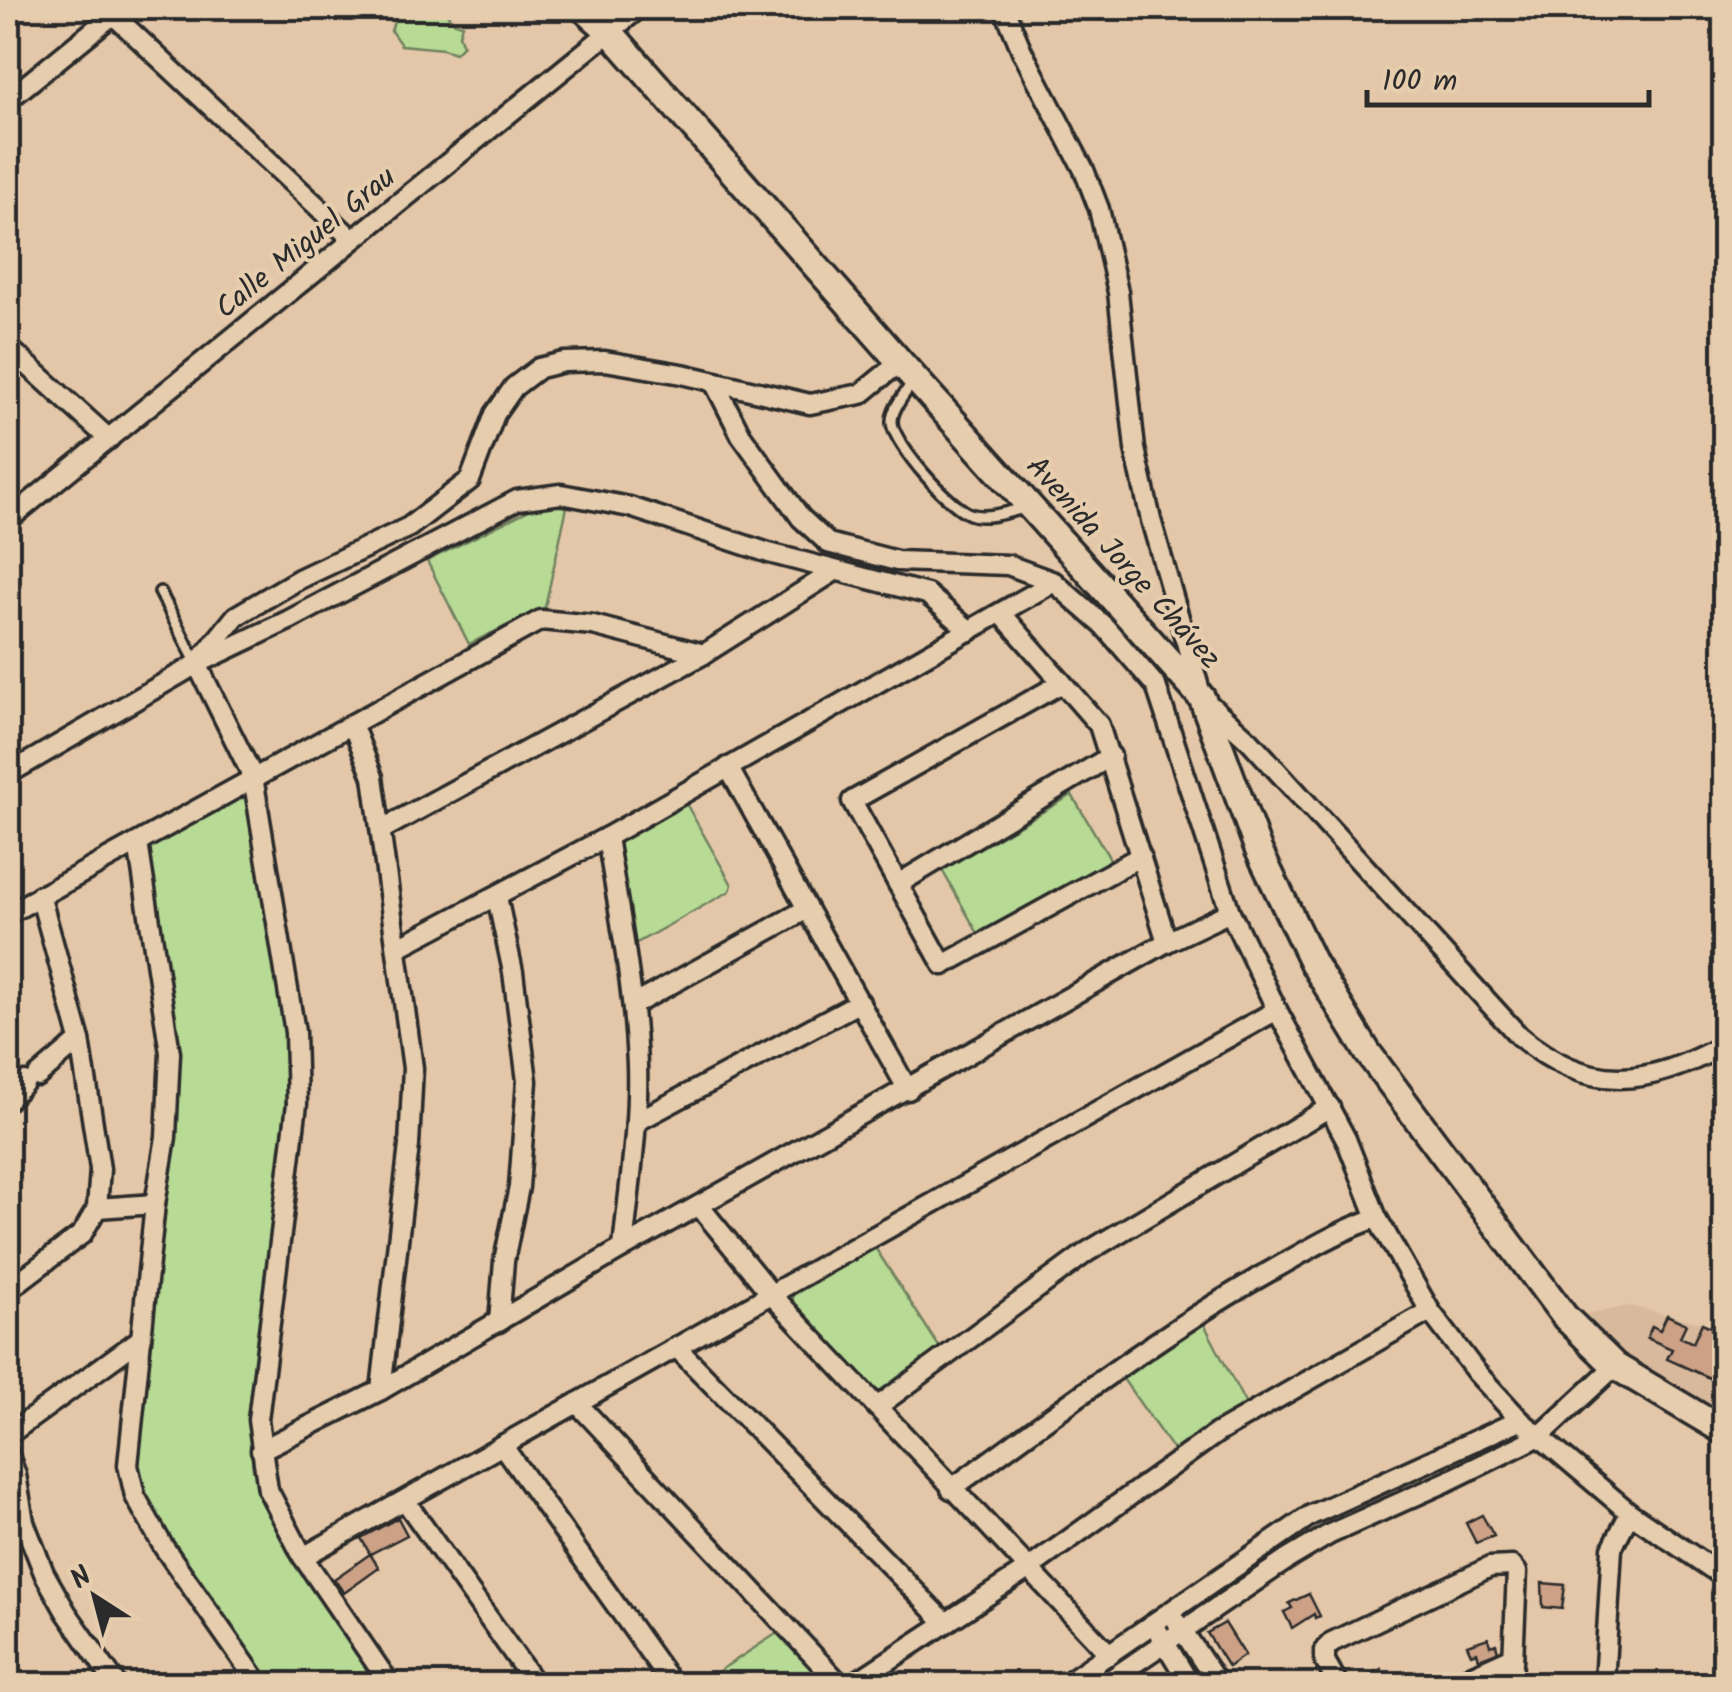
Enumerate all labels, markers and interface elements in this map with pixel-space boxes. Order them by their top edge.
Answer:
scale bar [1367,45,1650,107]
text: 100 m [1382,58,1457,106]
street label: Calle Miguel Grau [205,155,407,332]
street label: Avenida Jorge Chávez [1013,446,1232,681]
north arrow [45,1547,145,1647]
text: N [61,1555,102,1602]

